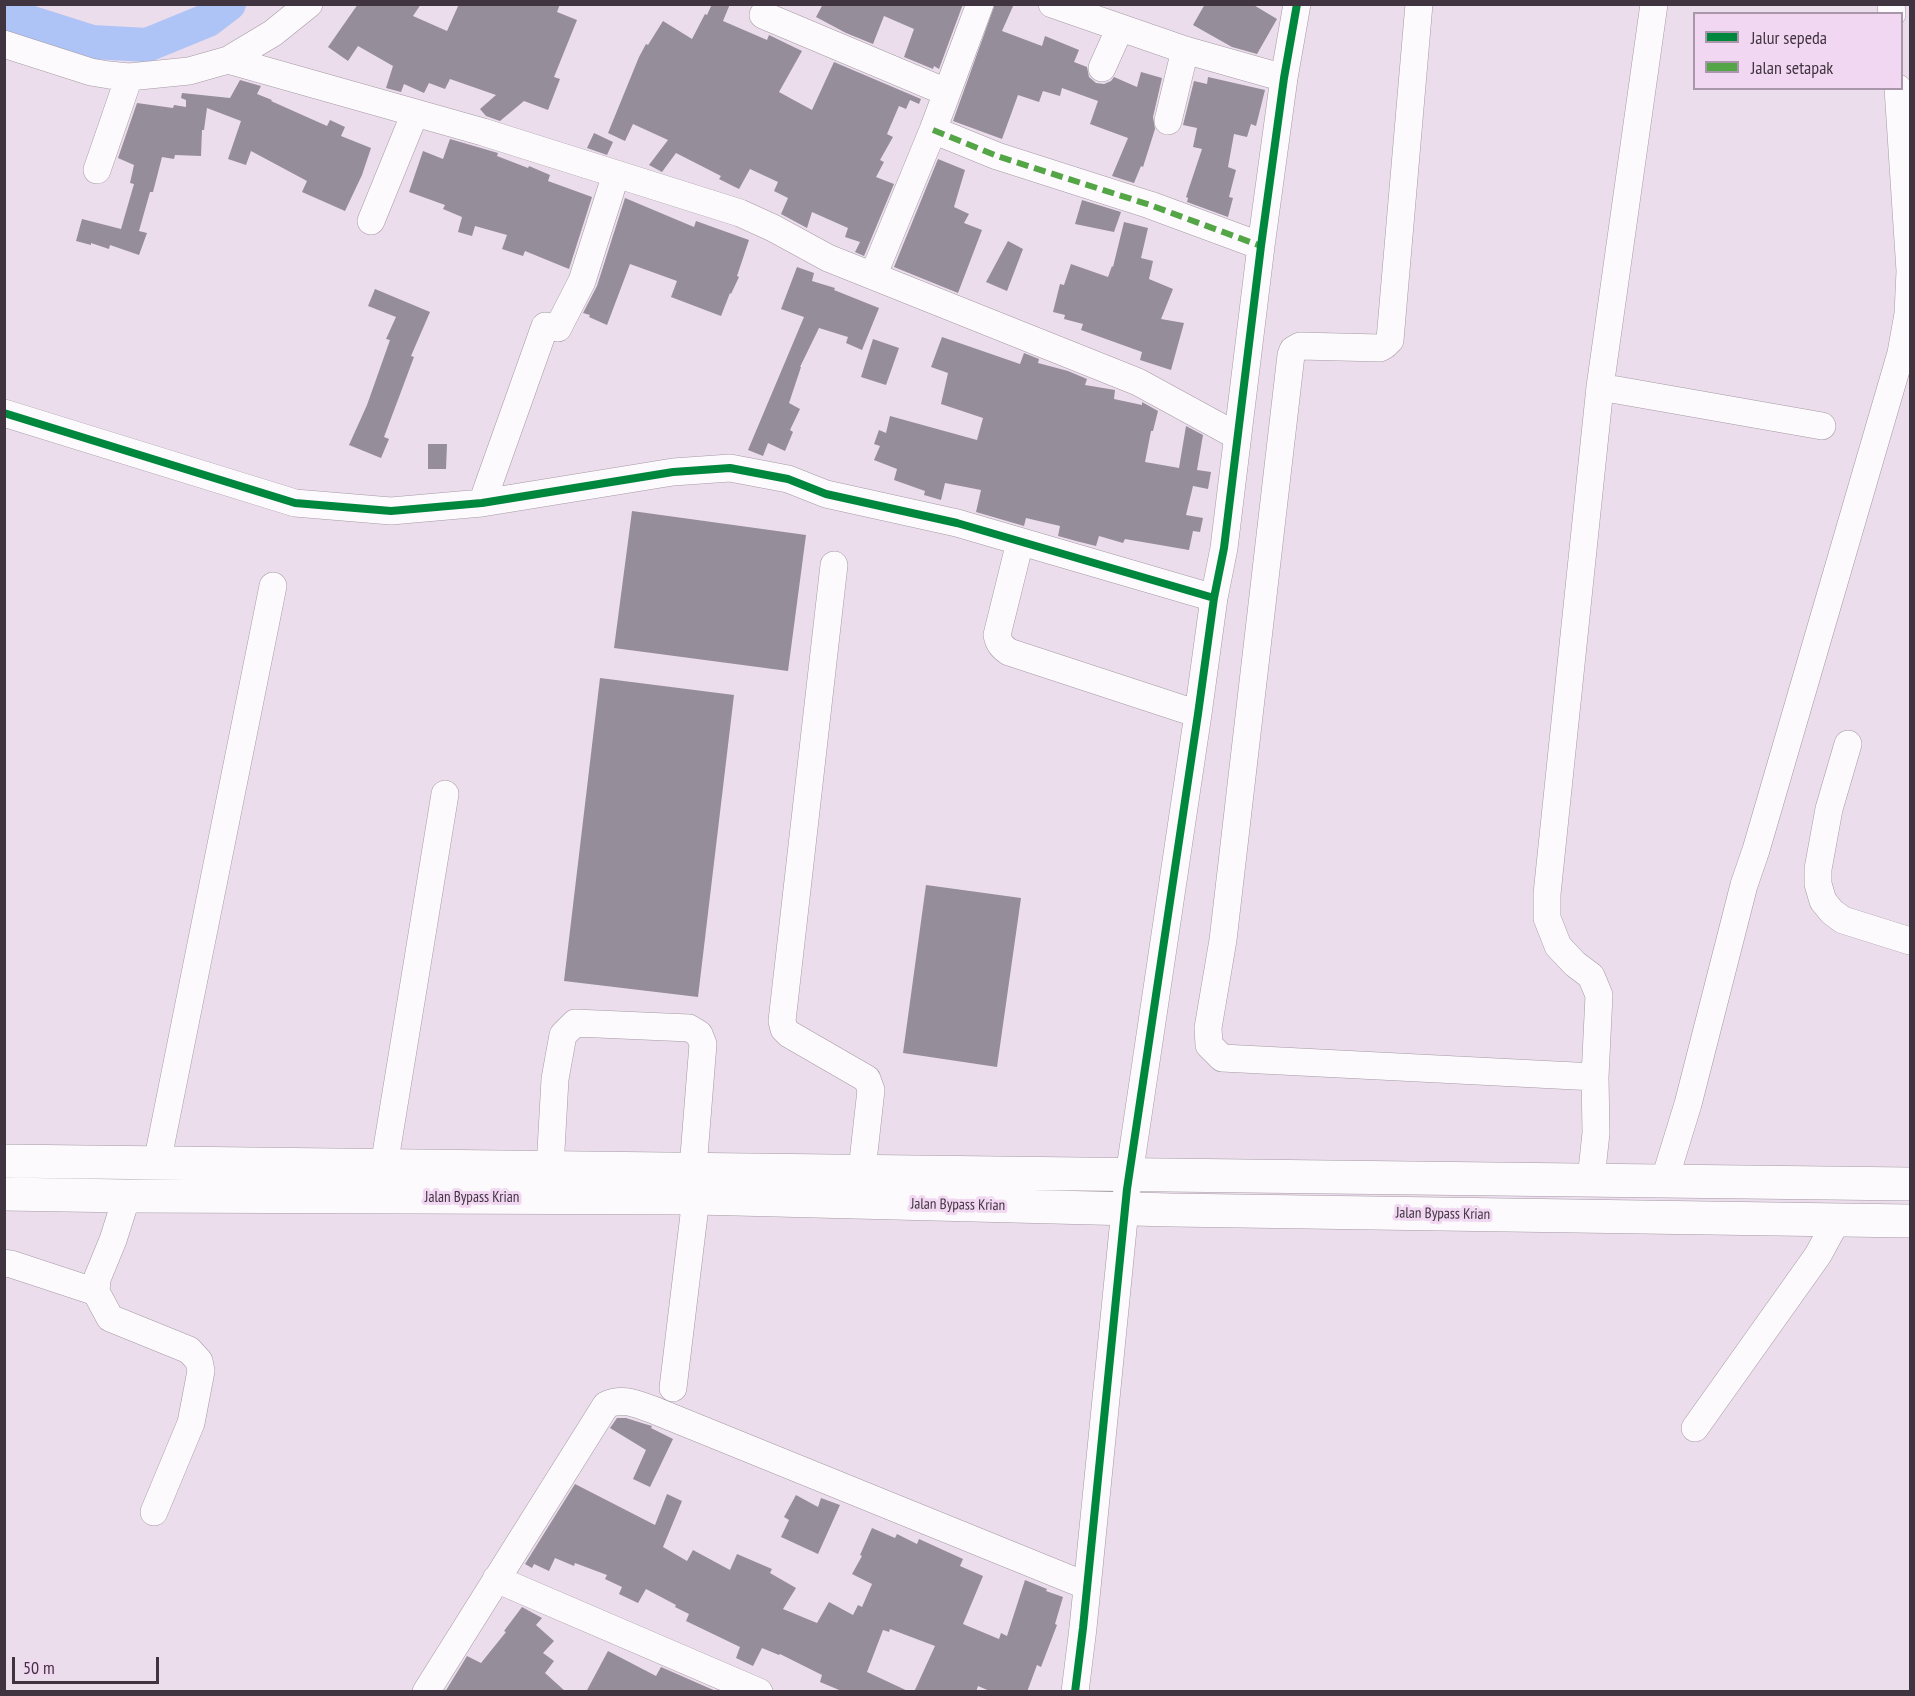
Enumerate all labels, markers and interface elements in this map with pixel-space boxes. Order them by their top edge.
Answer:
legend [1693,12,1903,90]
text: Jalur sepeda [1751,26,1827,49]
text: Jalan setapak [1751,56,1833,79]
street label: Jalan Bypass Krian [425,1189,519,1207]
street label: Jalan Bypass Krian [911,1195,1005,1215]
street label: Jalan Bypass Krian [1396,1204,1490,1224]
scale bar [15,1645,162,1683]
text: 50 m [23,1656,55,1679]

